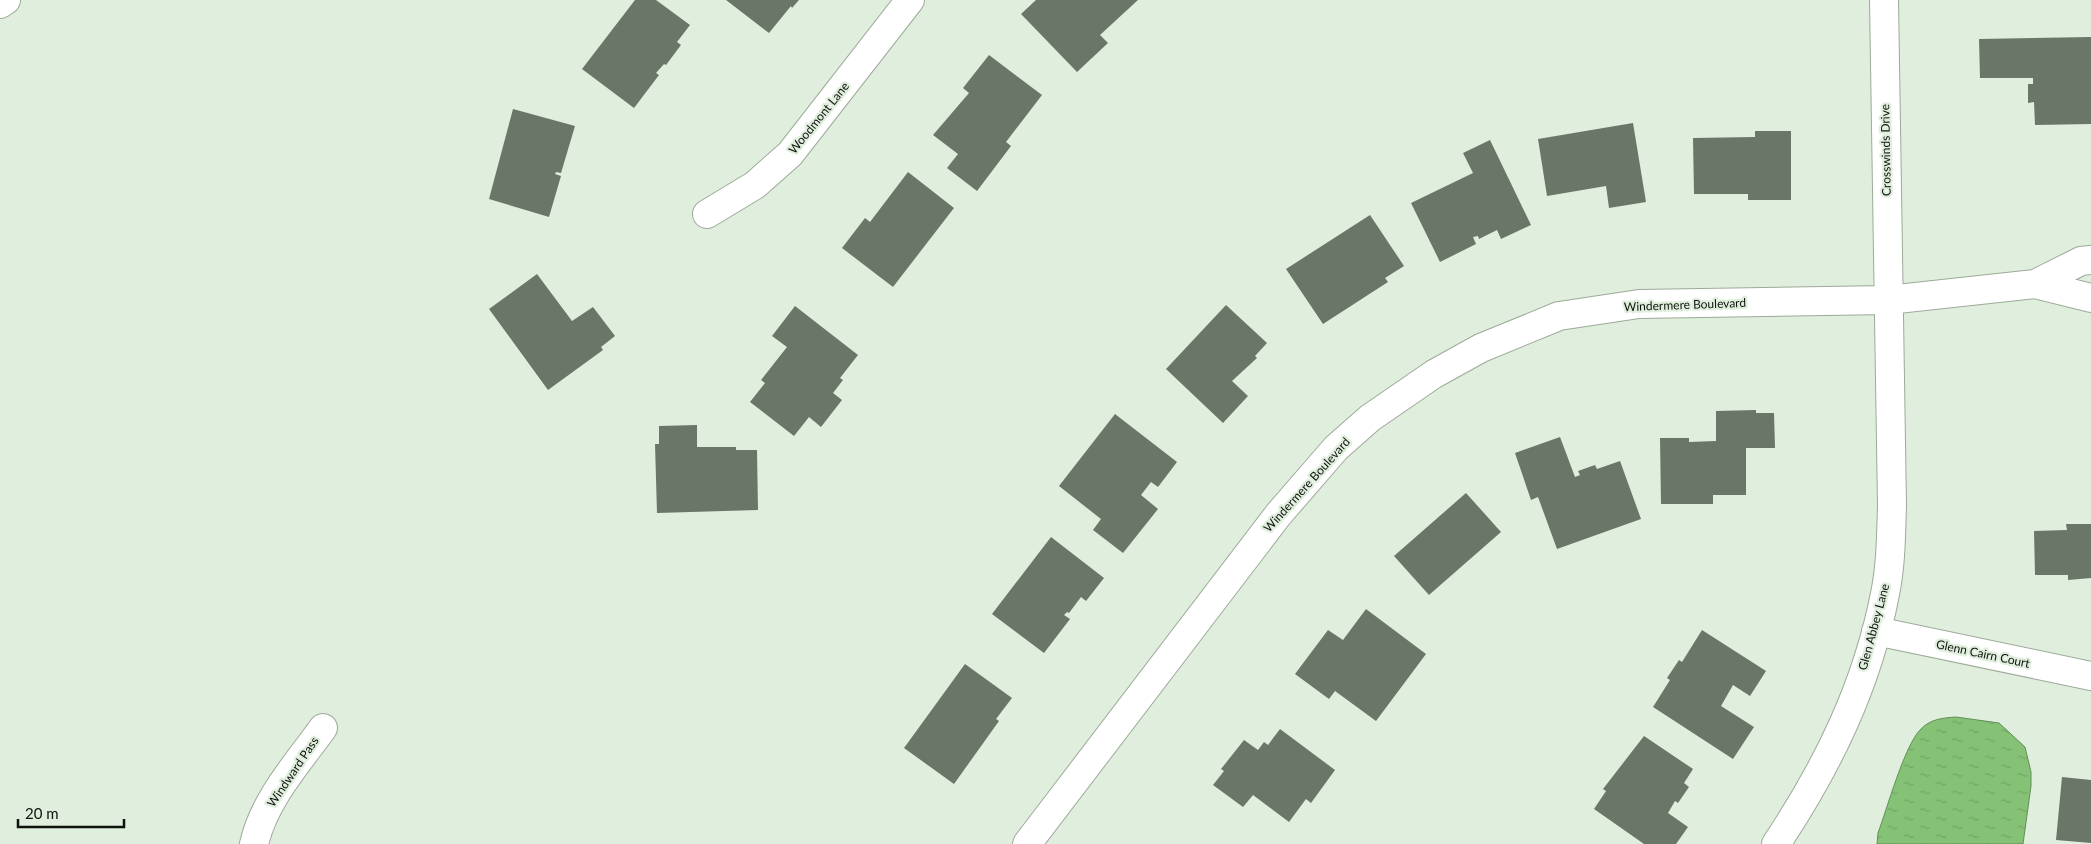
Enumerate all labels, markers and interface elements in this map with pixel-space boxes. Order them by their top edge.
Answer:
street label: Woodmont Lane [785,79,852,157]
street label: Crosswinds Drive [1877,104,1894,196]
street label: Windermere Boulevard [1624,295,1746,314]
street label: Windermere Boulevard [1260,434,1353,535]
street label: Glen Abbey Lane [1855,582,1892,672]
street label: Glenn Cairn Court [1935,636,2032,671]
street label: Windward Pass [264,734,322,810]
scale bar [18,796,124,828]
text: 20 m [25,804,59,822]

